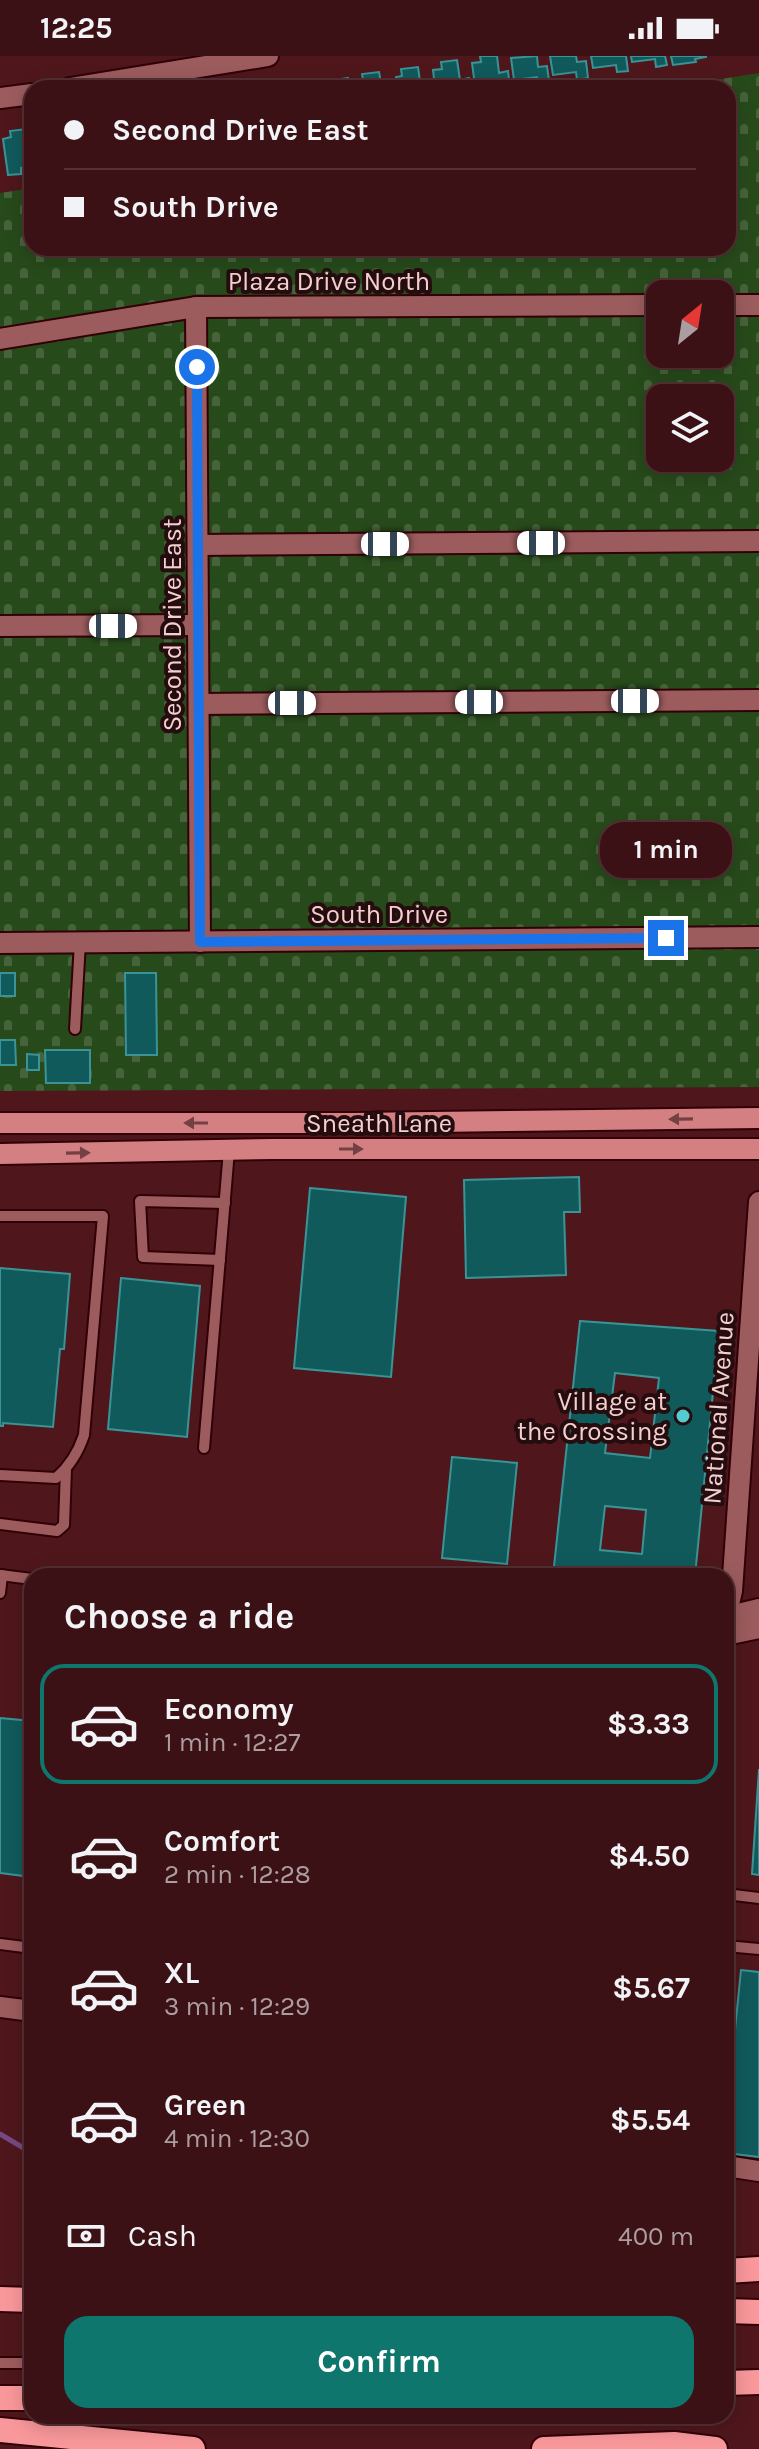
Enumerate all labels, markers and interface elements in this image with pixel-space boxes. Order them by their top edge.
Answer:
text: 12:25 [40,10,113,46]
text: Second Drive East [112,112,369,148]
text: South Drive [112,189,279,225]
street label: Plaza Drive North [228,266,430,297]
north arrow [646,280,734,368]
map controls [646,280,734,472]
route start [179,349,215,385]
button: layers [646,384,734,472]
street label: Second Drive East [157,518,188,732]
car [517,531,565,555]
car [361,532,409,556]
car [89,614,137,638]
car [611,689,659,713]
car [455,690,503,714]
car [268,691,316,715]
callout: 1 min [600,822,732,878]
text: 1 min [633,834,699,865]
street label: South Drive [310,899,448,930]
route end [648,920,684,956]
street label: Sneath Lane [306,1108,452,1139]
one-way arrow [668,1113,693,1125]
one-way arrow [183,1117,208,1129]
one-way arrow [339,1143,364,1155]
one-way arrow [66,1147,91,1159]
street label: National Avenue [696,1311,741,1505]
place label: Village at the Crossing [517,1386,667,1447]
marker: Village at the Crossing [674,1407,692,1425]
text: Choose a ride [64,1595,294,1637]
icon: car [68,1688,140,1760]
text: Economy [164,1691,294,1727]
text: $3.33 [607,1706,690,1742]
text: 1 min · 12:27 [164,1727,300,1758]
icon: car [68,1820,140,1892]
text: Comfort [164,1823,280,1859]
text: $4.50 [609,1838,690,1874]
text: 2 min · 12:28 [164,1859,311,1890]
icon: car [68,1952,140,2024]
text: XL [164,1955,199,1991]
text: $5.67 [612,1970,690,2006]
text: 3 min · 12:29 [164,1991,310,2022]
icon: car [68,2084,140,2156]
text: Green [164,2087,247,2123]
text: $5.54 [610,2102,690,2138]
text: 4 min · 12:30 [164,2123,310,2154]
icon: cash [64,2214,108,2258]
text: Cash [128,2218,197,2254]
text: 400 m [618,2221,694,2252]
button: Confirm [64,2316,694,2408]

